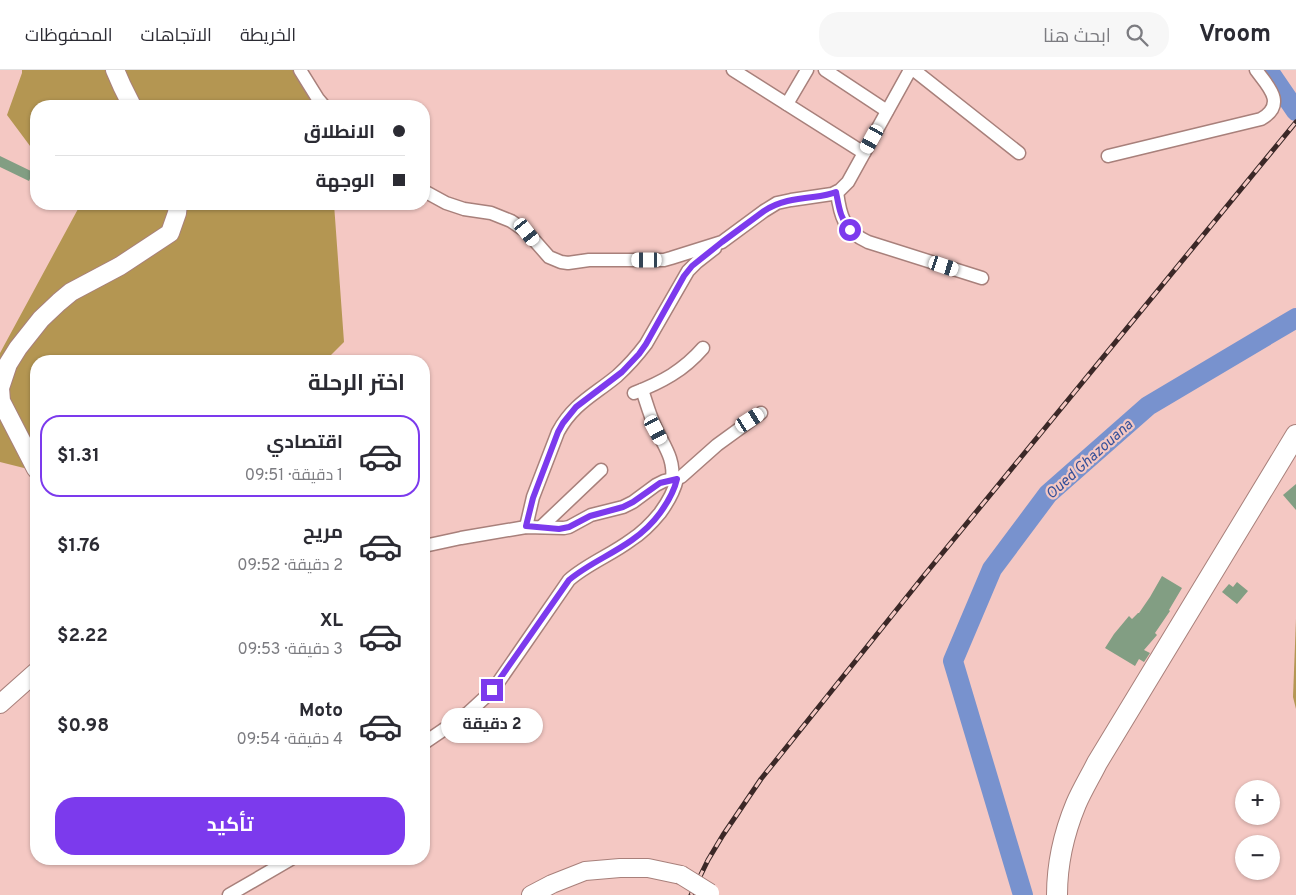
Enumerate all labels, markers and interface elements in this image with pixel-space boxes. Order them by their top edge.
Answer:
search box [819,12,1169,57]
text: Vroom [1199,20,1271,50]
icon: search [1123,21,1151,49]
text: المحفوظات [25,25,113,48]
text: الاتجاهات [141,25,212,48]
text: الخريطة [240,25,296,48]
text: ابحث هنا [1043,25,1111,49]
text: الانطلاق [304,121,375,145]
car [858,122,885,156]
text: الوجهة [315,170,375,194]
car [511,216,542,248]
route start [839,219,861,241]
car [632,253,662,268]
car [927,254,960,278]
text: اختر الرحلة [308,371,405,398]
car [733,406,766,434]
car [642,413,669,447]
water label: Oued Ghazouana [1043,416,1138,504]
text: اقتصادي [267,431,343,455]
icon: car [358,434,403,479]
text: $1.31 [57,444,100,468]
text: 1 دقيقة · 09:51 [245,466,343,486]
text: مريح [303,521,343,545]
icon: car [358,524,403,569]
text: $1.76 [57,534,100,558]
text: 2 دقيقة · 09:52 [237,556,343,576]
text: XL [320,609,343,633]
icon: car [358,614,403,659]
text: $2.22 [57,624,108,648]
text: 3 دقيقة · 09:53 [237,640,343,660]
route end [481,679,503,701]
text: Moto [299,699,343,723]
icon: car [358,704,403,749]
callout: 2 دقيقة [441,708,543,742]
text: $0.98 [57,714,109,738]
text: 2 دقيقة [462,715,522,735]
text: 4 دقيقة · 09:54 [237,730,343,750]
map controls [1235,780,1280,880]
button: + [1235,780,1280,825]
button: تأكيد [55,797,405,855]
button: − [1235,835,1280,880]

